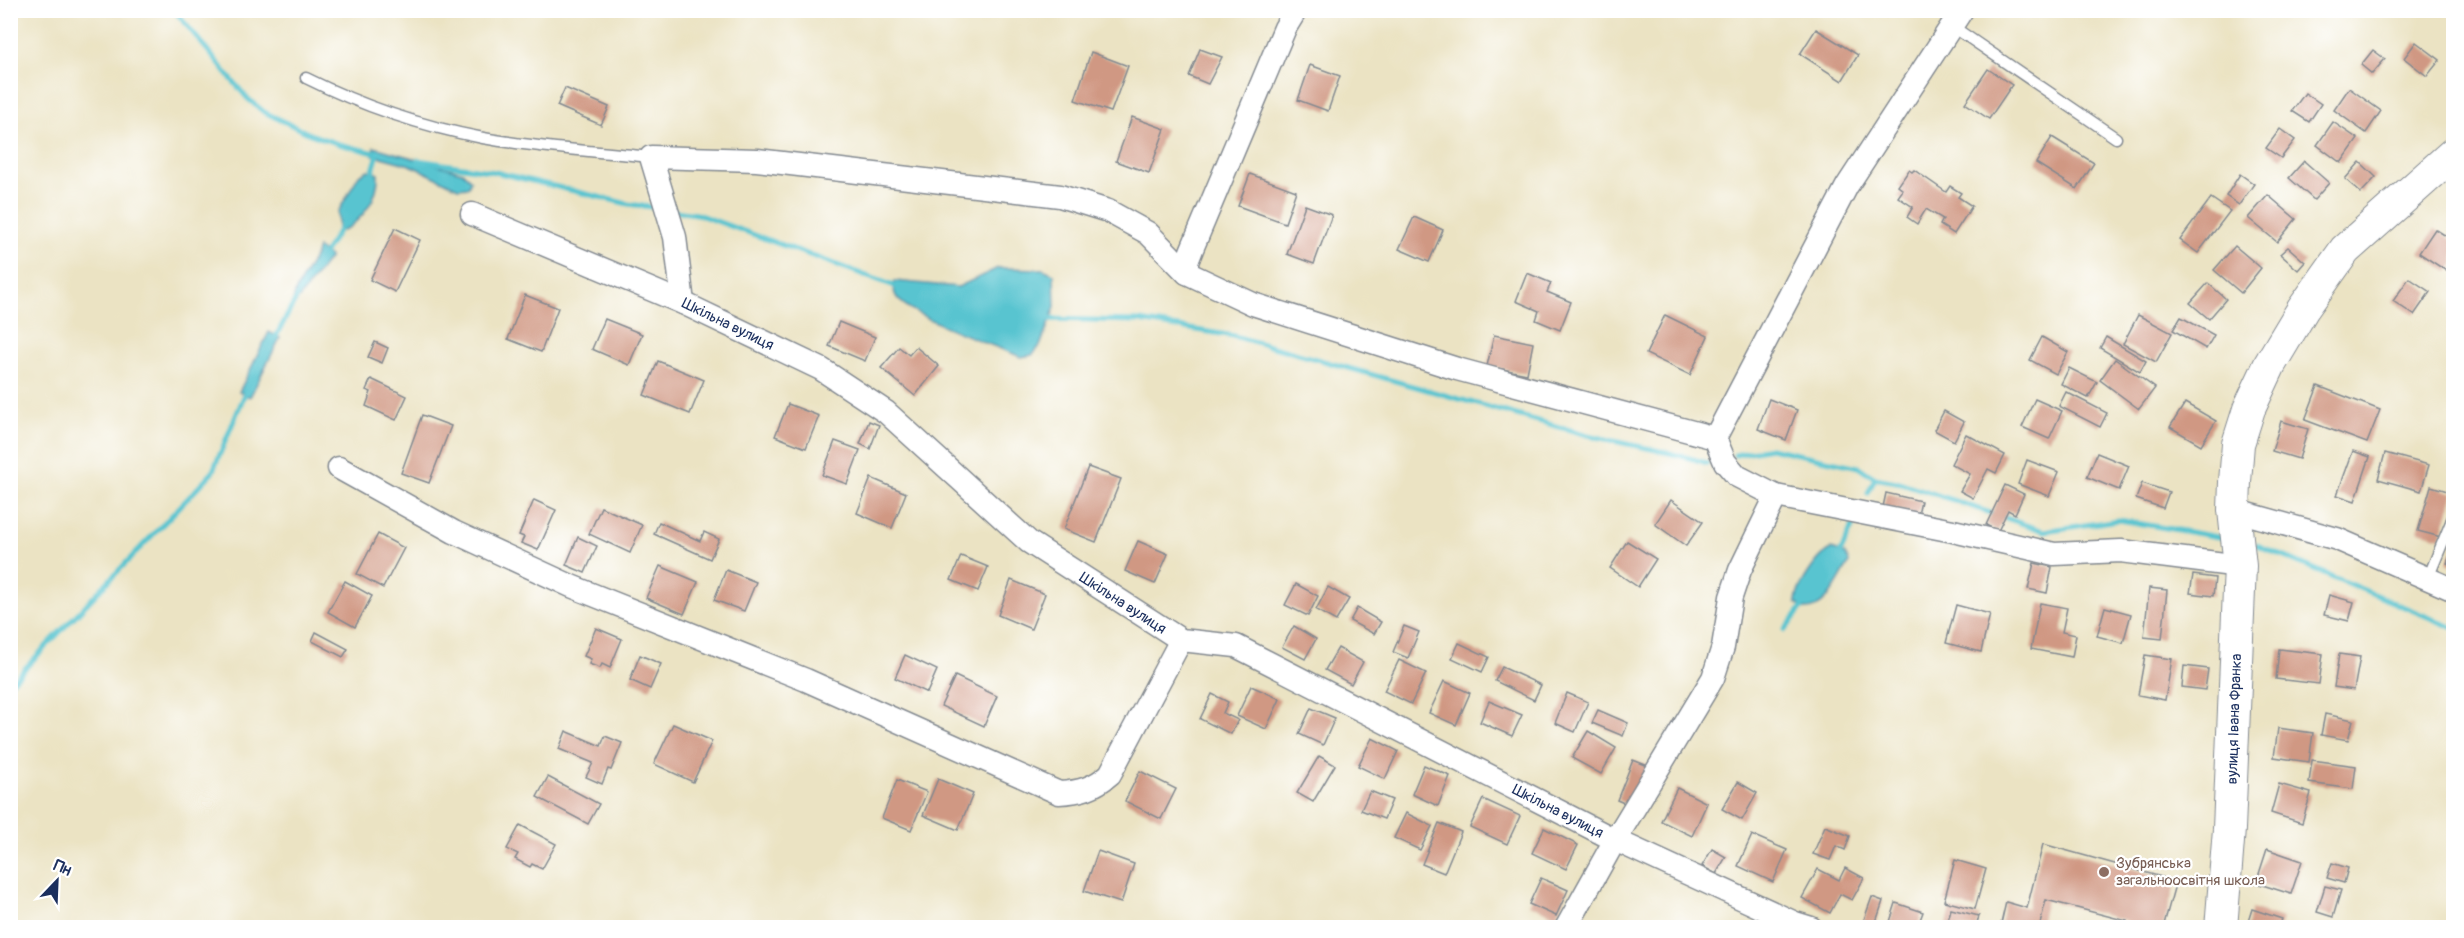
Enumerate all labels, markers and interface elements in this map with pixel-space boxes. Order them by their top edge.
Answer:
street label: Шкільна вулиця [679,294,777,355]
street label: Шкільна вулиця [1076,568,1170,639]
street label: вулиця Івана Франка [2223,653,2246,785]
street label: Шкільна вулиця [1509,780,1607,843]
north arrow [27,851,87,911]
place label: Зубрянська загальноосвітня школа [2116,854,2265,890]
text: Пн [50,855,74,881]
marker: Зубрянська загальноосвітня школа [2097,865,2111,879]

